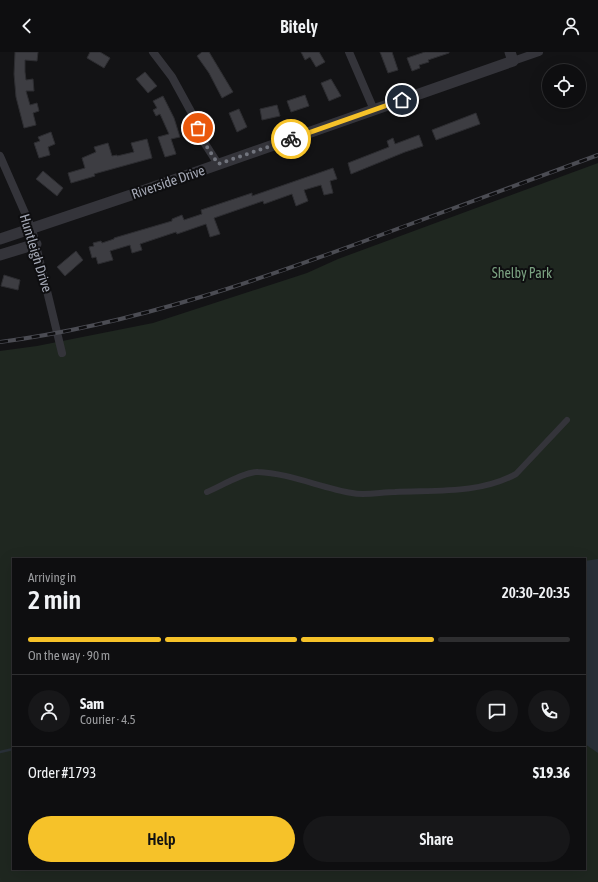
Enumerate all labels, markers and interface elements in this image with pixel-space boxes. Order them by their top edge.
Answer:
icon: back [16,15,38,37]
icon: person [560,15,582,37]
text: Bitely [280,16,318,37]
map controls [542,64,586,108]
button: locate [542,64,586,108]
pin [385,83,419,117]
icon: home [391,89,413,111]
pin [181,111,215,145]
icon: bag [187,117,209,139]
courier [271,119,311,159]
icon: bike [280,128,302,150]
street label: Riverside Drive [129,162,207,202]
street label: Huntleigh Drive [17,212,55,294]
park label: Shelby Park [492,265,552,281]
text: Arriving in [28,570,76,585]
text: 20:30–20:35 [502,584,570,601]
text: 2 min [28,585,81,615]
text: On the way · 90 m [28,648,110,663]
button: person [28,690,70,732]
button: chat [476,690,518,732]
button: phone [528,690,570,732]
text: Sam [80,695,104,712]
text: Courier · 4.5 [80,712,136,727]
text: Order #1793 [28,764,96,781]
text: $19.36 [533,764,570,781]
button: Help [28,816,295,862]
button: Share [303,816,570,862]

